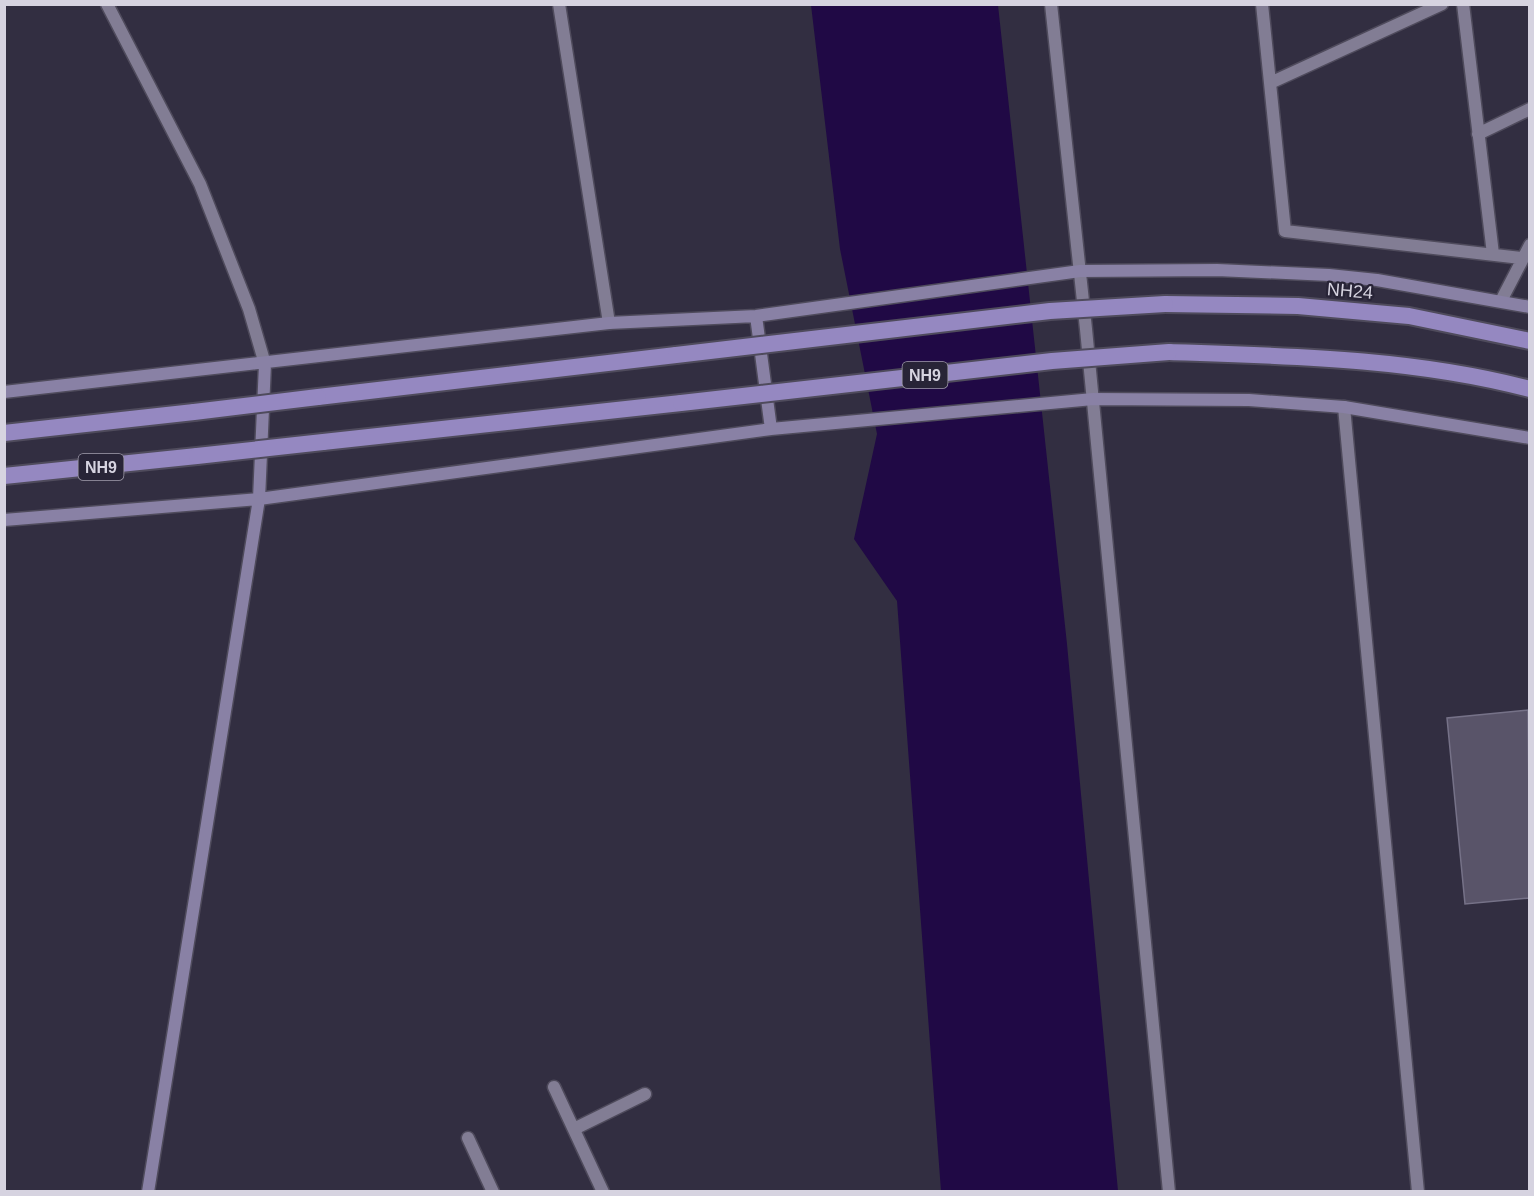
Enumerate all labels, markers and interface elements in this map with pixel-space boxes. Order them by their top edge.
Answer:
street label: NH24 [1326,279,1374,303]
road number: NH9 [902,362,948,388]
road number: NH9 [78,454,124,480]

